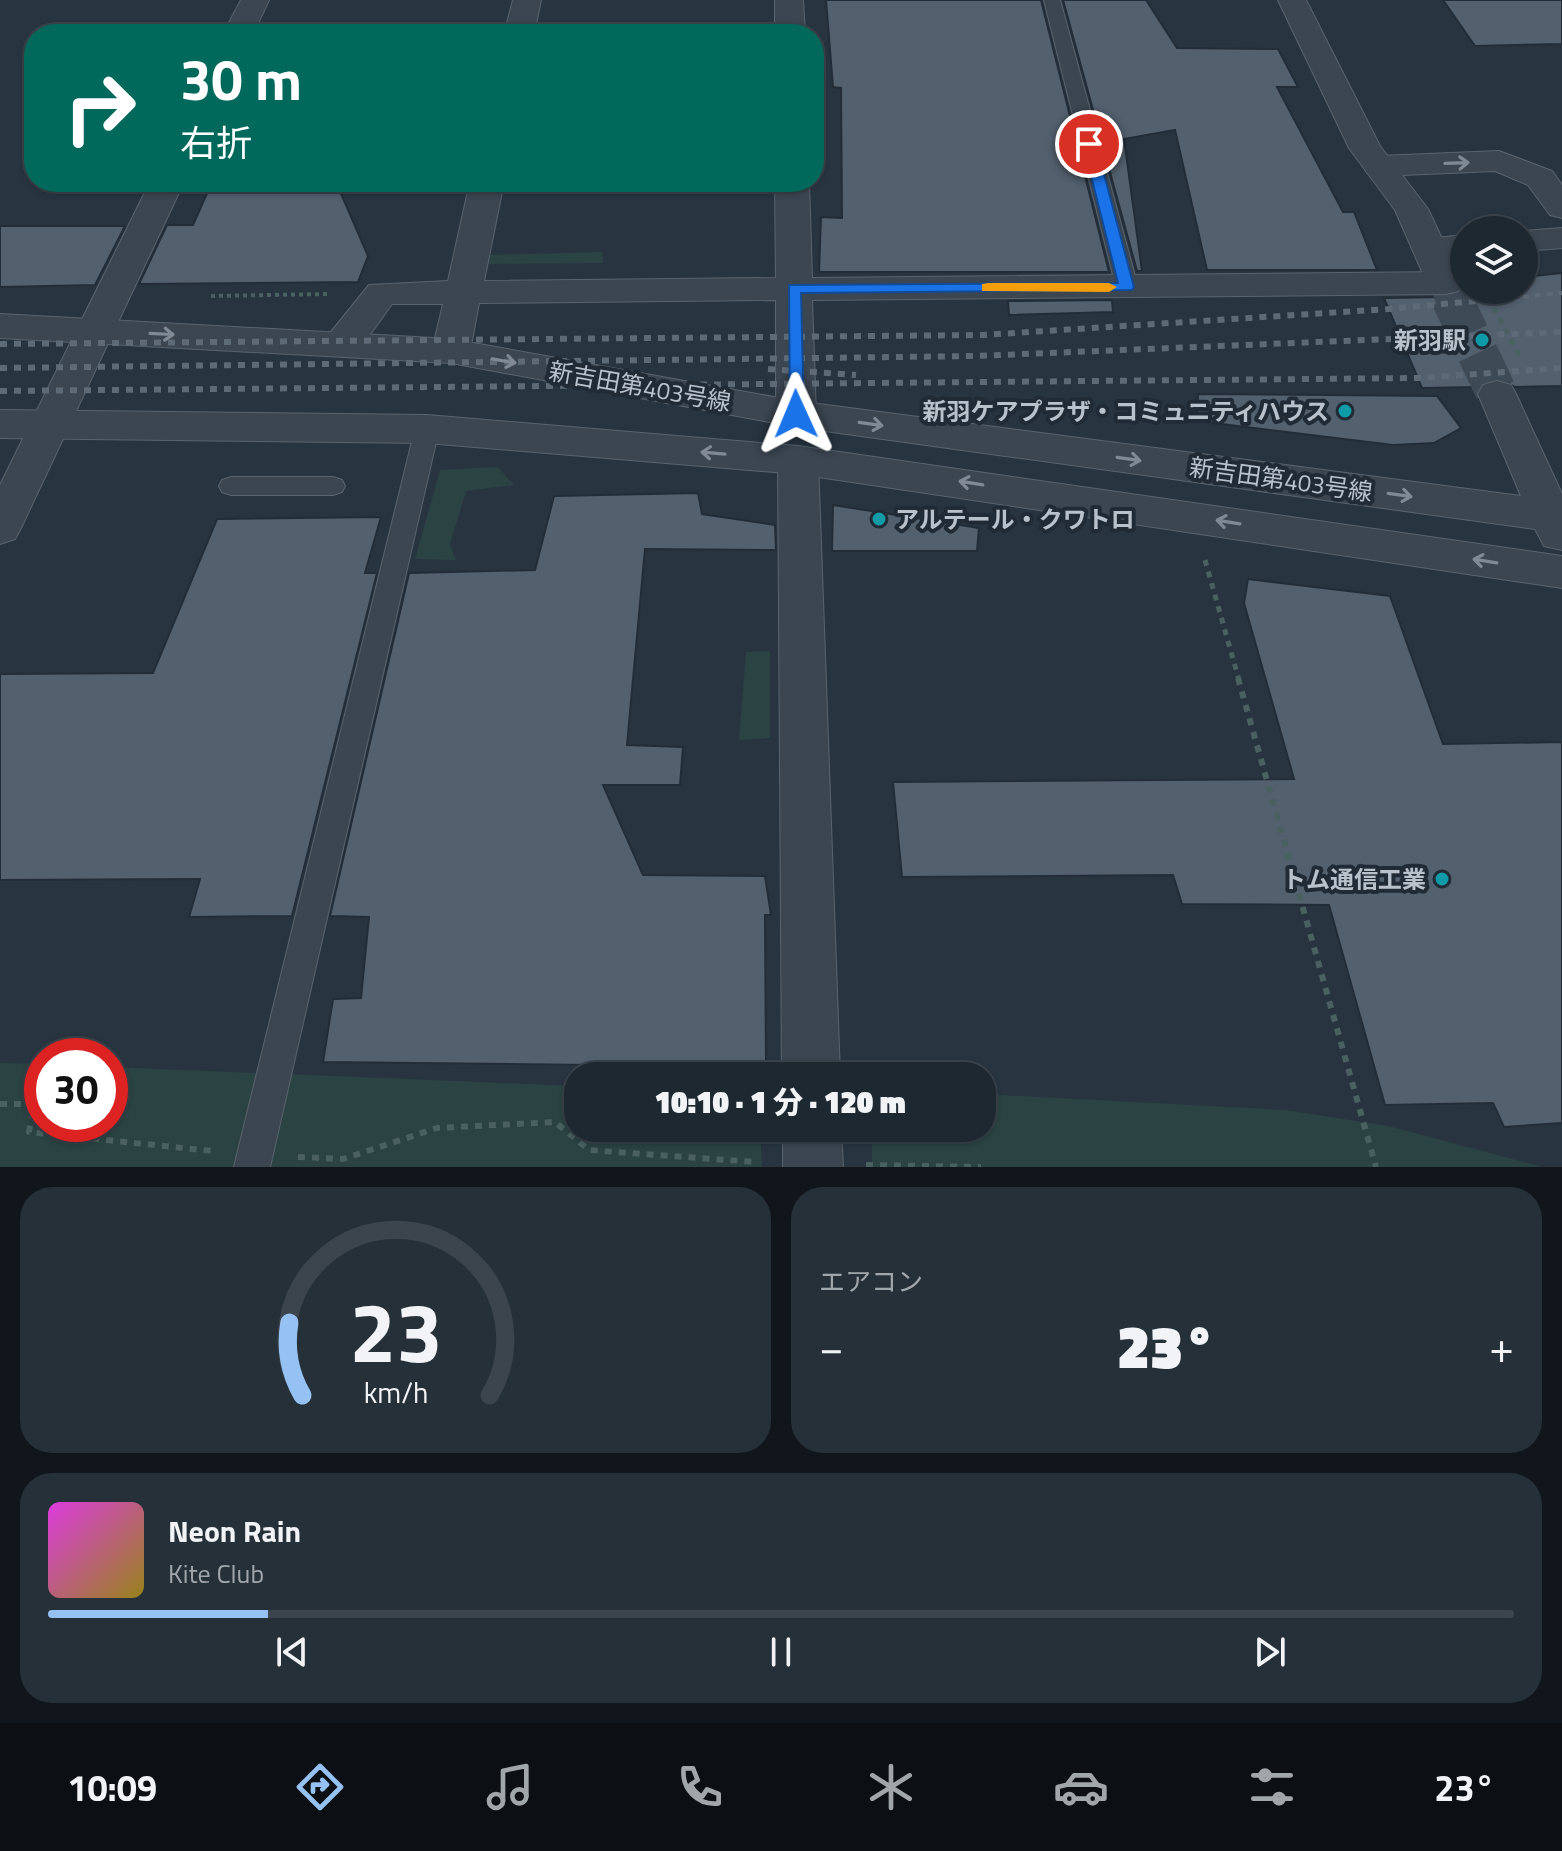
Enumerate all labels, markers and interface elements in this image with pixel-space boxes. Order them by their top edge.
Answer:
text: 30 m [180,37,302,122]
icon: right [48,56,152,160]
pin [1055,110,1123,178]
text: 右折 [180,115,252,170]
icon: arrive [1067,122,1111,166]
one-way arrow [1443,155,1470,170]
map controls [1450,216,1538,304]
button: layers [1450,216,1538,304]
place label: 新羽駅 [1394,322,1466,358]
one-way arrow [148,327,175,342]
marker: 新羽駅 [1473,331,1491,349]
street label: 新吉田第403号線 [546,352,734,420]
one-way arrow [491,355,517,370]
position arrow [754,372,838,456]
place label: 新羽ケアプラザ・コミュニティハウス [922,393,1329,429]
marker: 新羽ケアプラザ・コミュニティハウス [1336,402,1354,420]
one-way arrow [858,417,883,432]
one-way arrow [700,445,726,460]
street label: 新吉田第403号線 [1187,448,1375,510]
one-way arrow [1115,451,1141,466]
one-way arrow [959,475,984,490]
one-way arrow [1387,488,1412,503]
place label: アルテール・クワトロ [895,501,1135,537]
marker: アルテール・クワトロ [870,510,888,528]
one-way arrow [1216,514,1241,529]
one-way arrow [1473,553,1498,568]
place label: トム通信工業 [1282,861,1426,897]
marker: トム通信工業 [1433,870,1451,888]
speed limit sign: 30 [24,1038,128,1142]
text: 10:10 · 1 分 · 120 m [654,1079,906,1125]
text: エアコン [819,1262,923,1301]
text: 23 [349,1268,442,1394]
text: 23° [1117,1300,1216,1391]
text: − [819,1313,844,1380]
text: + [1489,1313,1514,1380]
text: km/h [363,1371,428,1414]
text: Neon Rain [168,1508,301,1554]
text: Kite Club [168,1554,264,1593]
icon: previous [270,1630,314,1674]
icon: pause [759,1630,803,1674]
icon: next [1248,1630,1292,1674]
icon: directions [292,1759,348,1815]
icon: music [482,1759,538,1815]
icon: phone [672,1759,728,1815]
icon: climate [863,1759,919,1815]
icon: car [1053,1759,1109,1815]
icon: filters [1244,1759,1300,1815]
text: 10:09 [67,1760,157,1815]
text: 23° [1434,1760,1495,1815]

